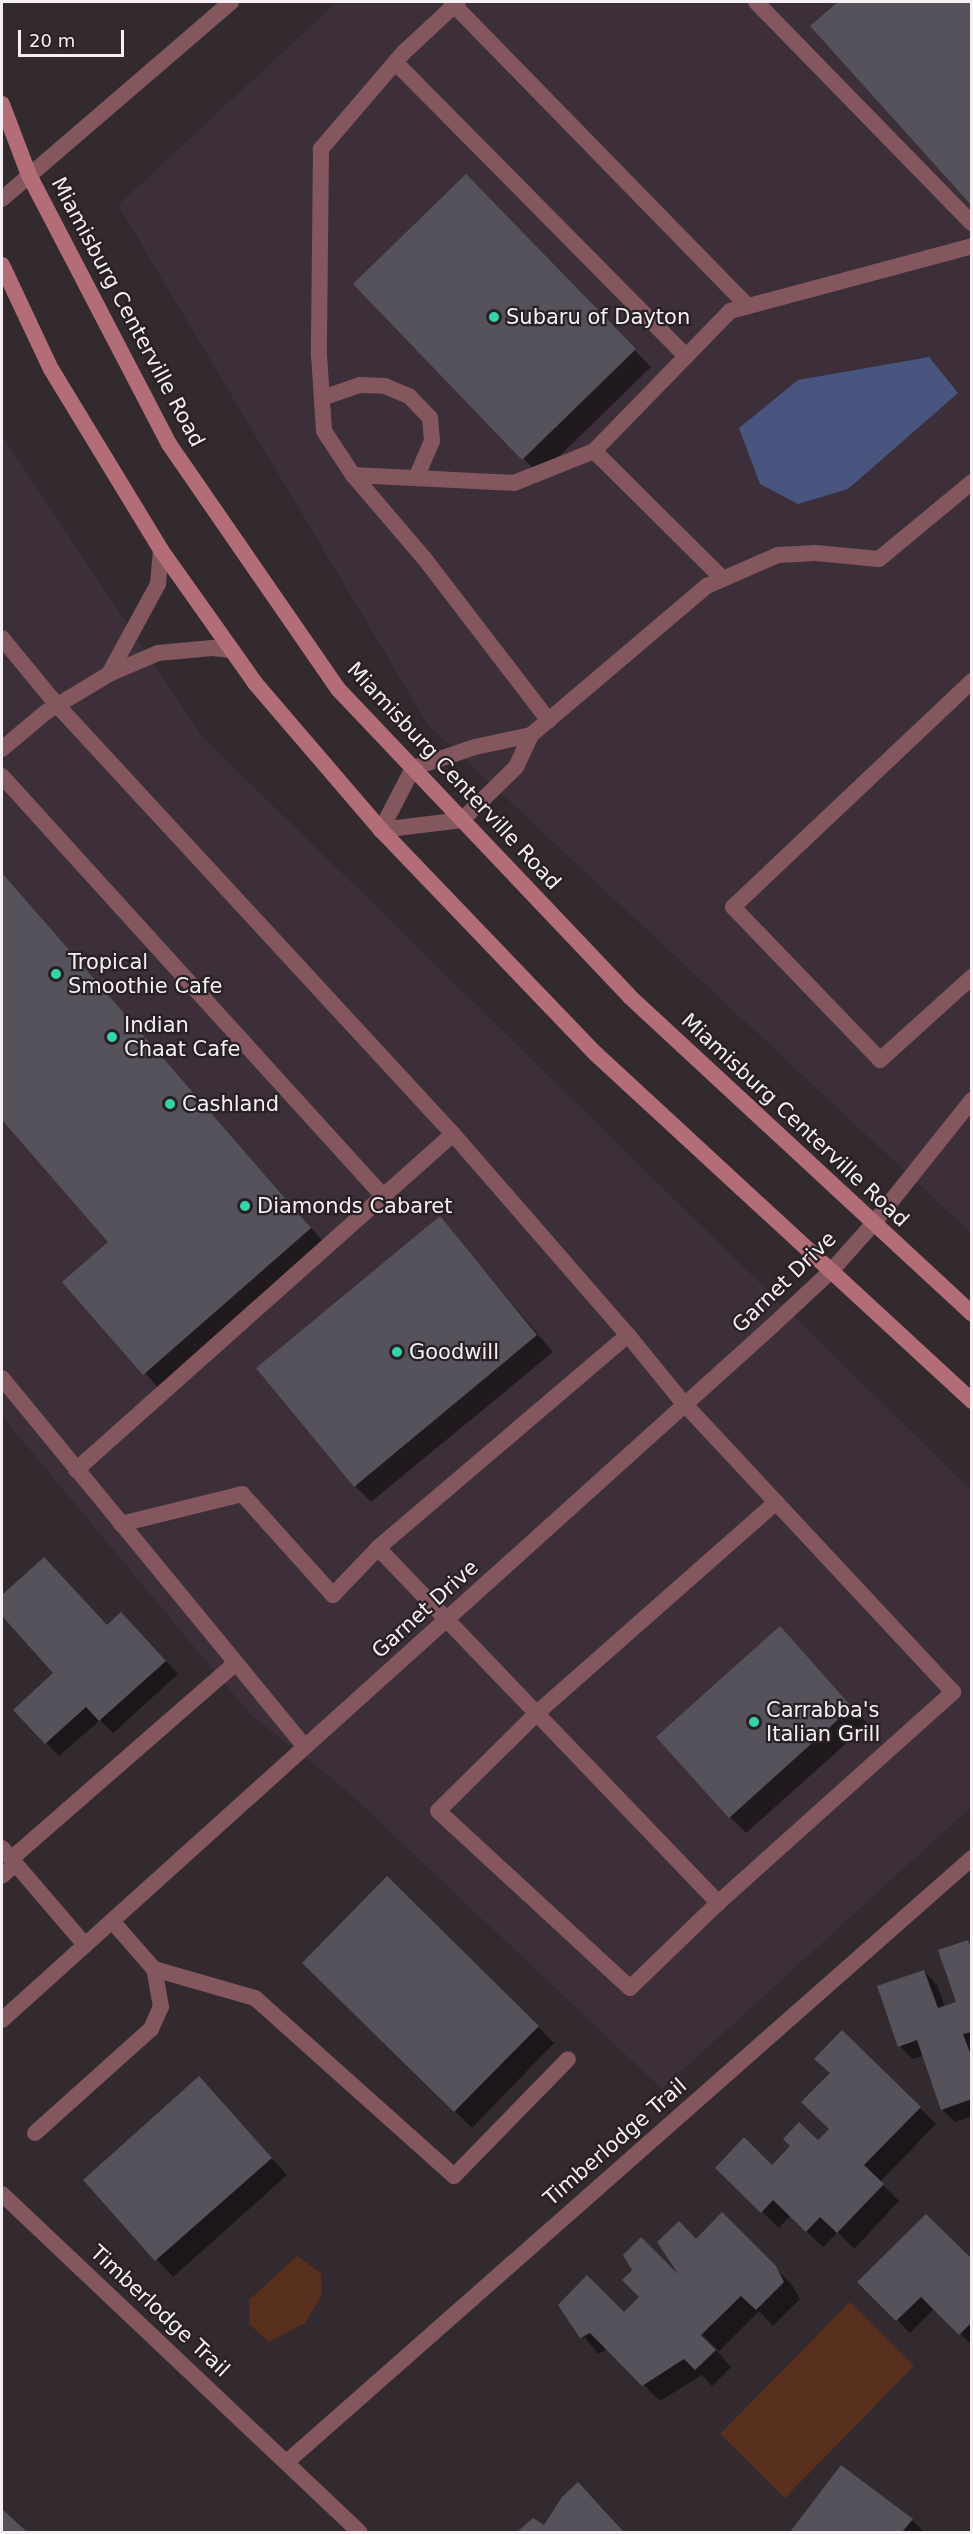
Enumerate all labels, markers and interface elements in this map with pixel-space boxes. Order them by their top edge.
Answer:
scale bar [21,18,128,56]
text: 20 m [29,30,75,51]
street label: Miamisburg Centerville Road [46,173,210,451]
place label: Subaru of Dayton [506,304,690,330]
marker: Subaru of Dayton [487,310,501,324]
street label: Miamisburg Centerville Road [342,657,566,895]
place label: Tropical Smoothie Cafe [68,949,222,999]
marker: Tropical Smoothie Cafe [49,967,63,981]
street label: Miamisburg Centerville Road [676,1008,914,1232]
place label: Indian Chaat Cafe [124,1012,240,1062]
marker: Indian Chaat Cafe [105,1030,119,1044]
place label: Cashland [182,1091,279,1117]
marker: Cashland [163,1097,177,1111]
place label: Diamonds Cabaret [257,1193,452,1219]
marker: Diamonds Cabaret [238,1199,252,1213]
street label: Garnet Drive [727,1226,841,1338]
place label: Goodwill [409,1339,499,1365]
marker: Goodwill [390,1345,404,1359]
street label: Garnet Drive [367,1555,483,1663]
place label: Carrabba's Italian Grill [766,1697,880,1747]
marker: Carrabba's Italian Grill [747,1715,761,1729]
street label: Timberlodge Trail [538,2073,692,2211]
street label: Timberlodge Trail [85,2240,235,2382]

